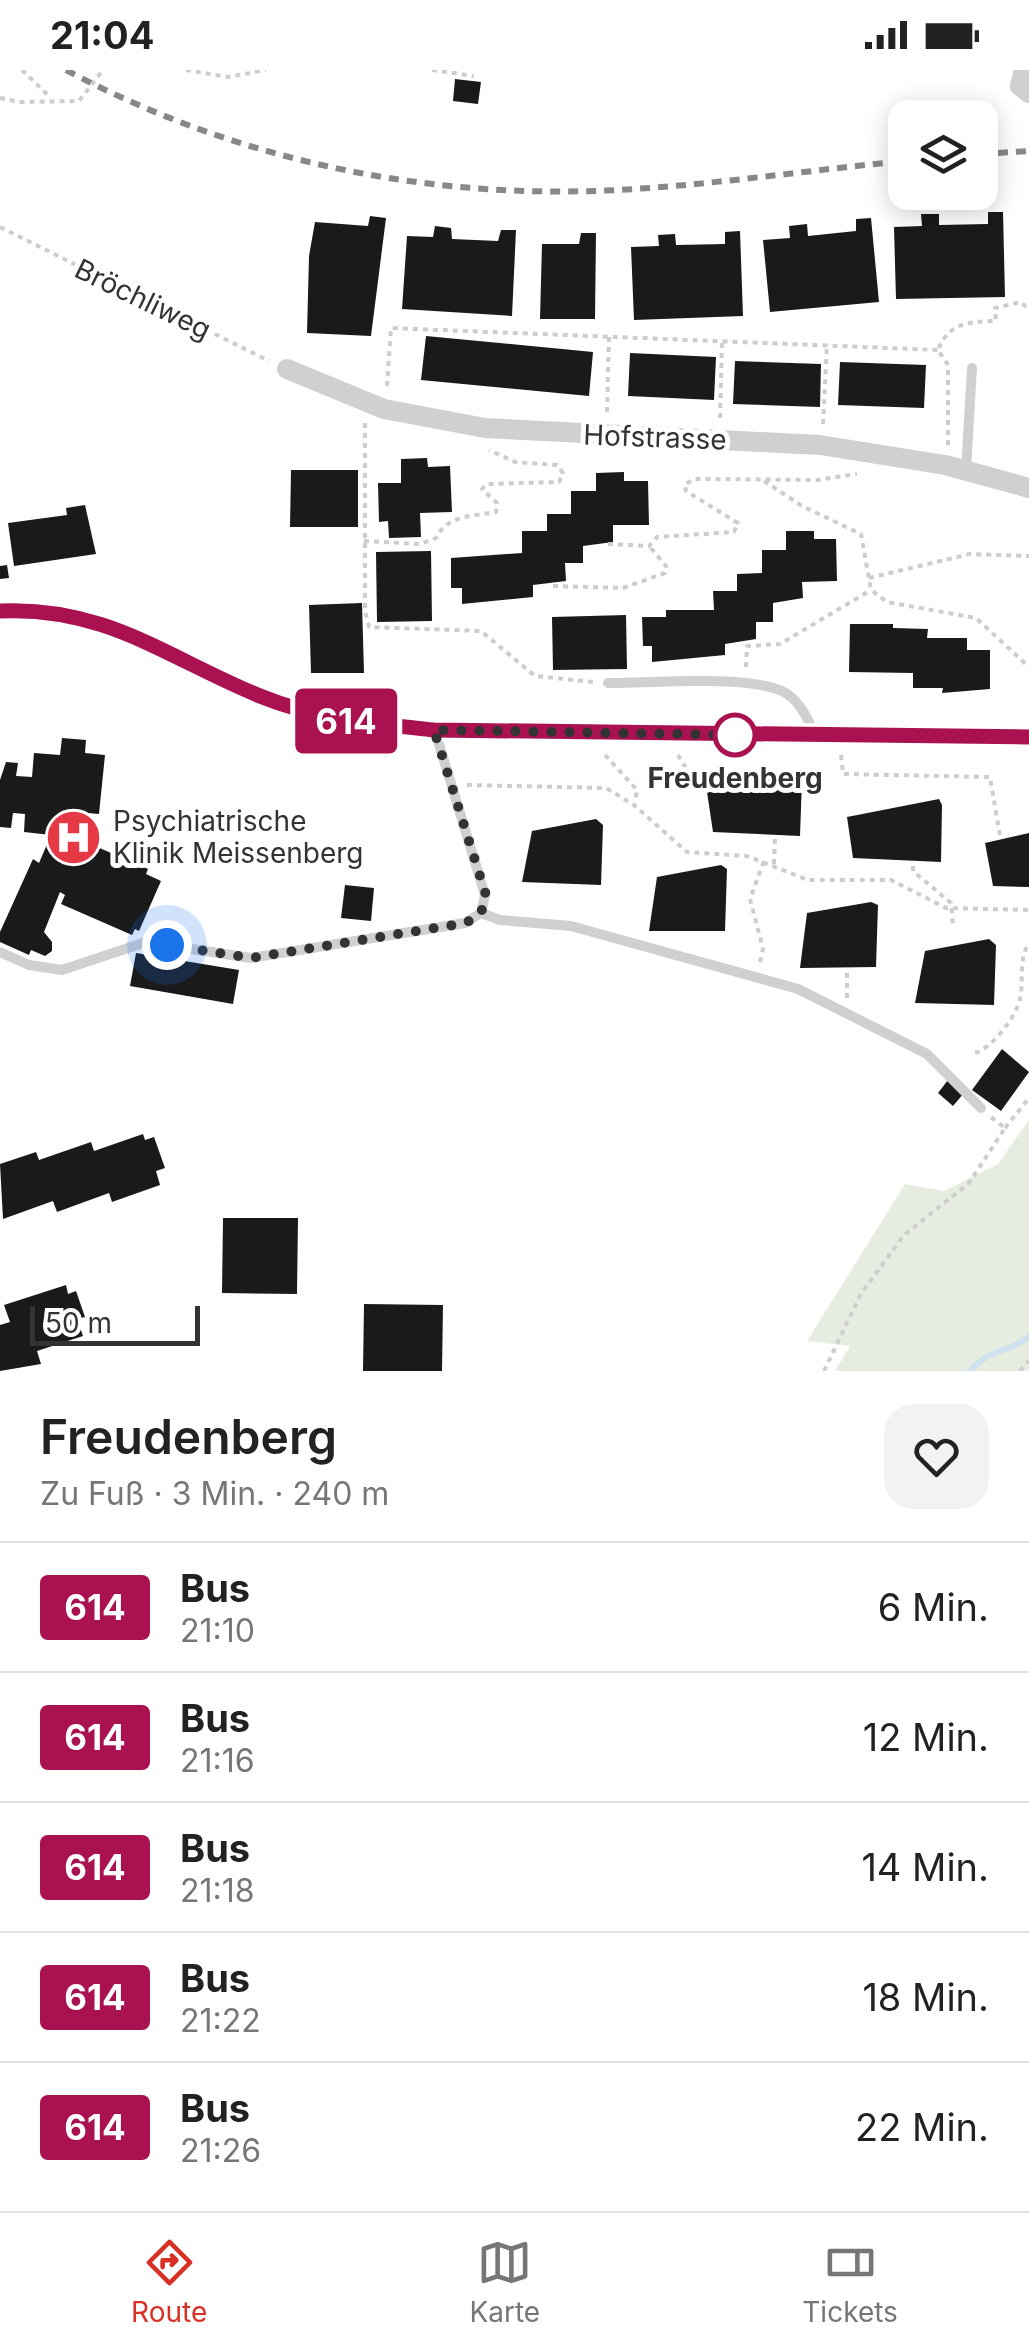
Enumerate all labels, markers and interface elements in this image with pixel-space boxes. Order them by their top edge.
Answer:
text: 21:04 [50,12,154,58]
map controls [888,100,998,210]
button: layers [888,100,998,210]
street label: Bröchliweg [69,251,217,347]
street label: Hofstrasse [583,418,727,456]
line badge: 614 [288,688,404,754]
text: 614 [315,700,377,742]
marker: Freudenberg [714,714,756,756]
place label: Freudenberg [647,761,823,795]
place label: Psychiatrische Klinik Meissenberg [113,804,363,870]
hospital icon: Psychiatrische Klinik Meissenberg [44,807,104,867]
your location [142,920,192,970]
scale bar [30,1301,200,1346]
text: 50 m [45,1306,112,1340]
button: heart [884,1404,989,1509]
text: Freudenberg [40,1407,337,1466]
text: Zu Fuß · 3 Min. · 240 m [40,1474,389,1513]
text: Bus [180,1565,250,1611]
text: 6 Min. [878,1584,989,1630]
text: 614 [64,1586,126,1628]
text: 21:10 [180,1611,255,1650]
text: Bus [180,1695,250,1741]
text: 12 Min. [863,1714,989,1760]
text: 614 [64,1716,126,1758]
text: 21:16 [180,1741,255,1780]
text: Bus [180,1825,250,1871]
text: 14 Min. [861,1844,989,1890]
text: 614 [64,1846,126,1888]
text: 21:18 [180,1871,255,1910]
text: Bus [180,1955,250,2001]
text: 18 Min. [862,1974,989,2020]
text: 614 [64,1976,126,2018]
text: 21:22 [180,2001,261,2040]
text: Bus [180,2085,250,2131]
text: 22 Min. [855,2104,989,2150]
text: 614 [64,2106,126,2148]
text: 21:26 [180,2131,261,2170]
tab: Route [131,2235,207,2329]
tab: Karte [469,2235,540,2329]
tab: Tickets [802,2235,898,2329]

